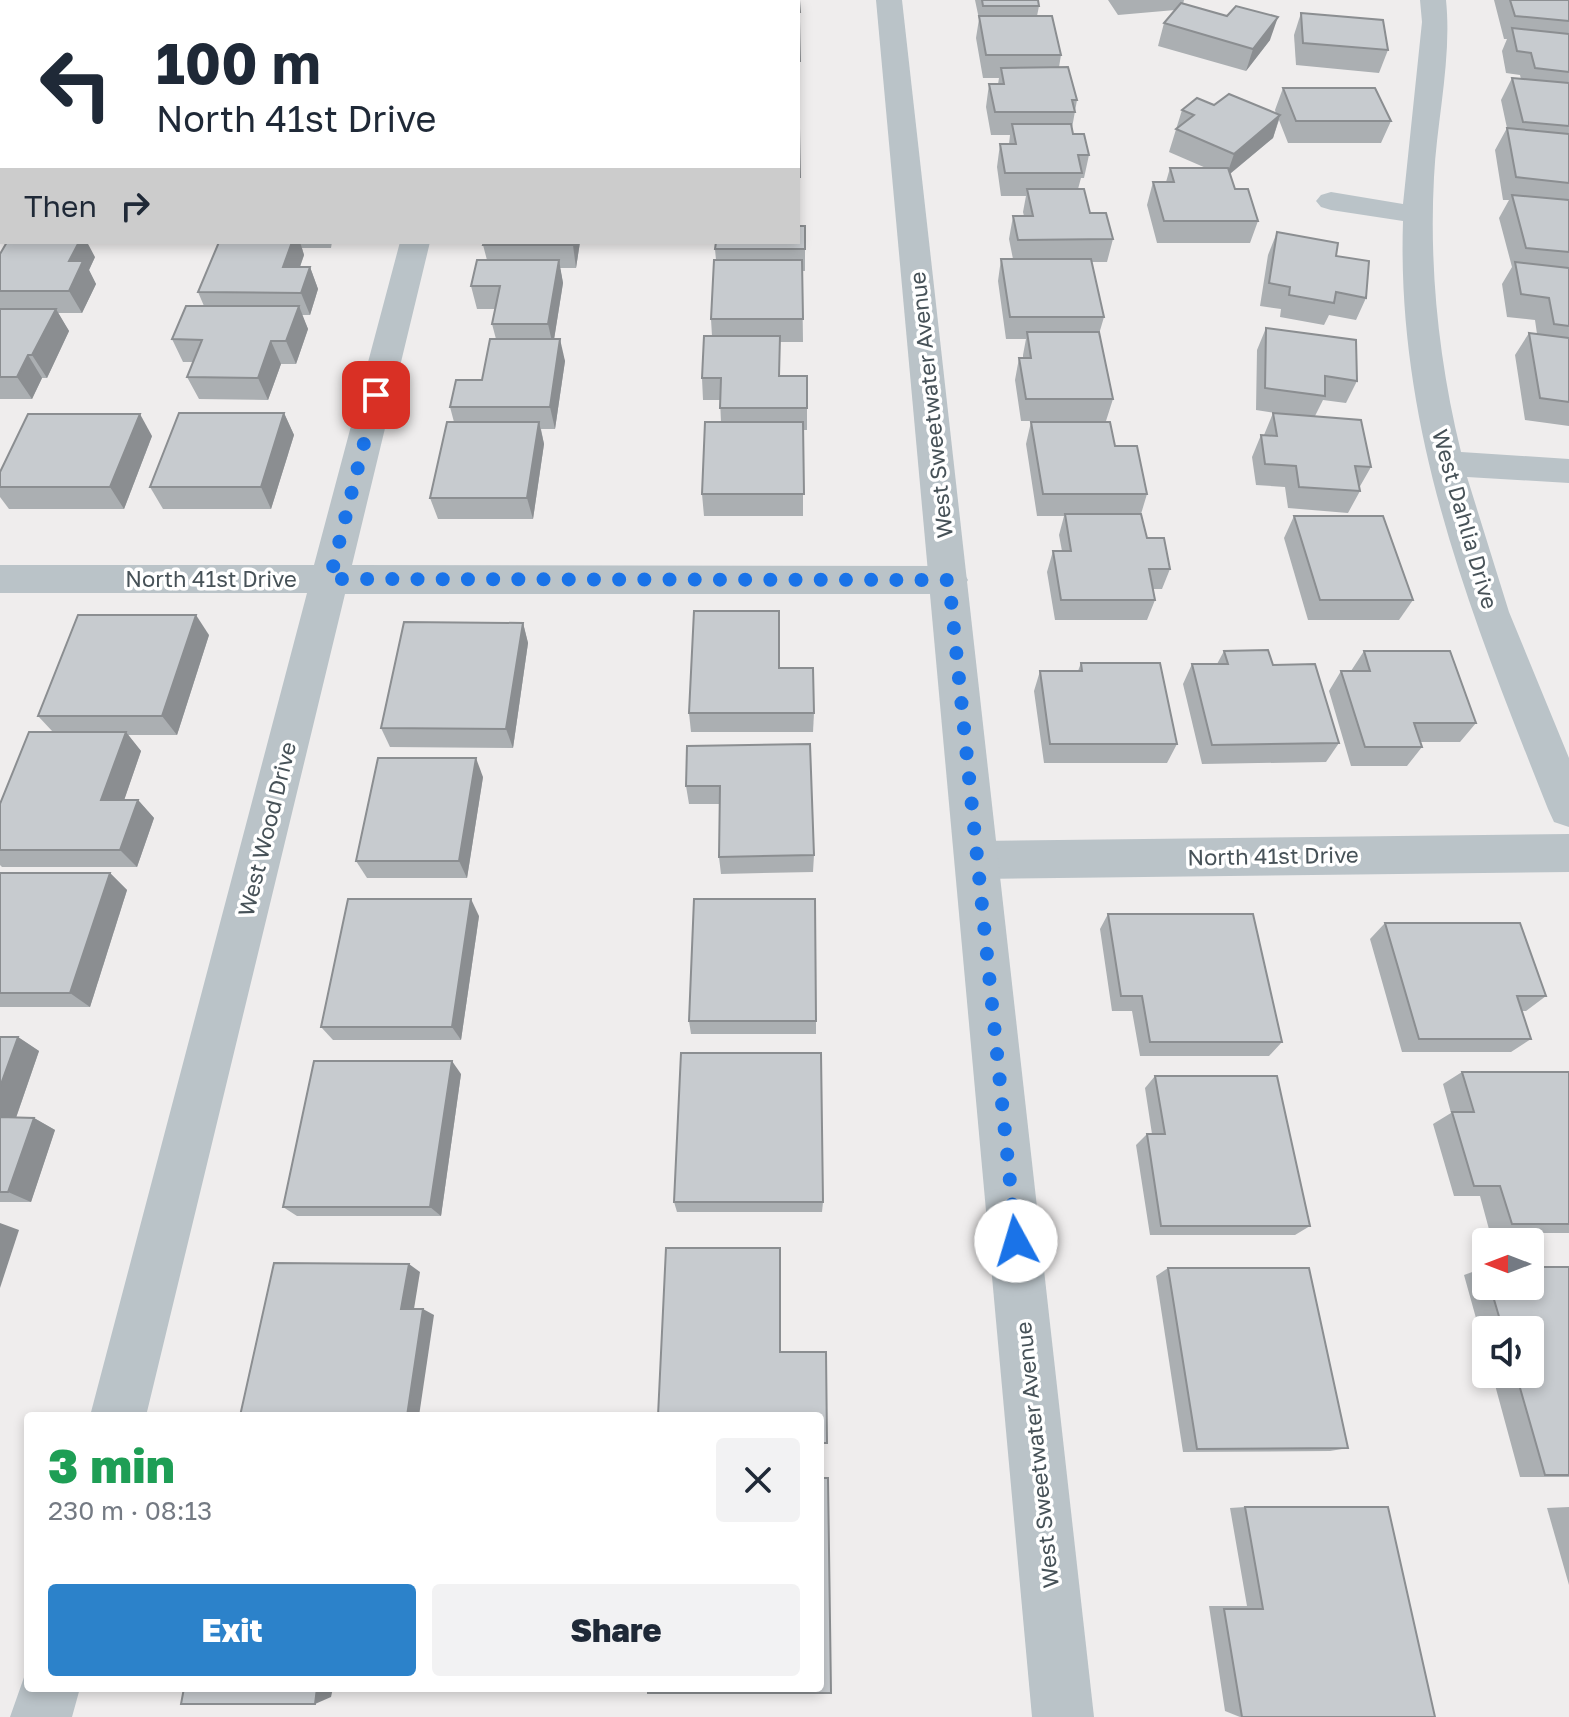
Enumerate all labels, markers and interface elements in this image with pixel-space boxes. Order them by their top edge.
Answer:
text: 100 m [156,29,321,96]
icon: left [24,32,128,136]
text: North 41st Drive [156,97,436,140]
icon: right [113,184,157,228]
text: Then [24,188,97,224]
street label: West Sweetwater Avenue [903,270,958,540]
pin [342,361,410,429]
icon: arrive [354,373,398,417]
street label: West Dahlia Drive [1427,426,1504,612]
street label: North 41st Drive [125,565,297,592]
street label: West Wood Drive [232,739,301,919]
street label: North 41st Drive [1187,841,1359,870]
position arrow [974,1199,1058,1283]
north arrow [1472,1228,1544,1300]
map controls [1472,1228,1544,1388]
button: sound [1472,1316,1544,1388]
street label: West Sweetwater Avenue [1009,1320,1064,1590]
text: 3 min [48,1436,175,1494]
button: close [716,1438,800,1522]
text: 230 m · 08:13 [48,1495,212,1526]
button: Exit [48,1584,416,1676]
button: Share [432,1584,800,1676]

